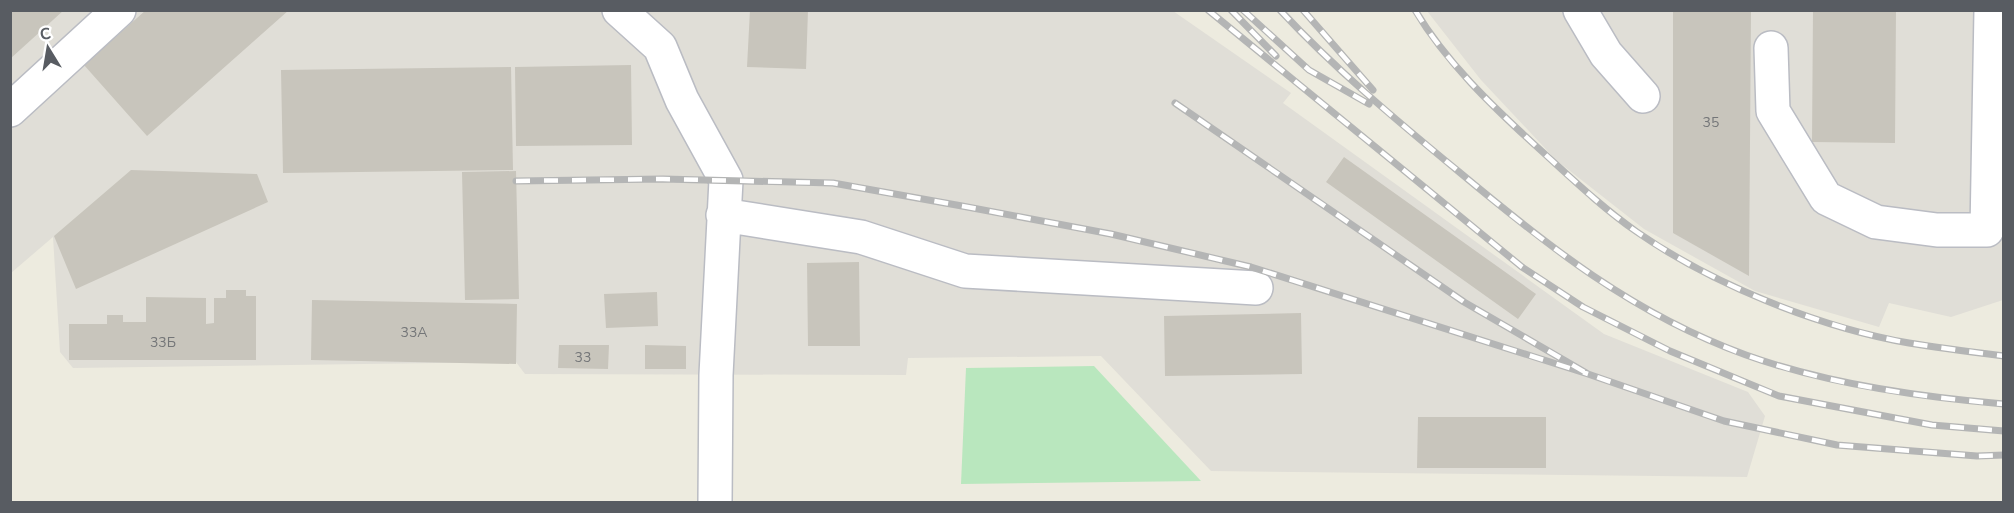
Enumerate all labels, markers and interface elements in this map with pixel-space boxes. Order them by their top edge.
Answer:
north arrow [18,18,78,78]
text: С [38,22,53,46]
house number: 35 [1703,113,1719,132]
house number: 33А [400,323,428,342]
house number: 33Б [150,333,176,352]
house number: 33 [575,348,591,367]

